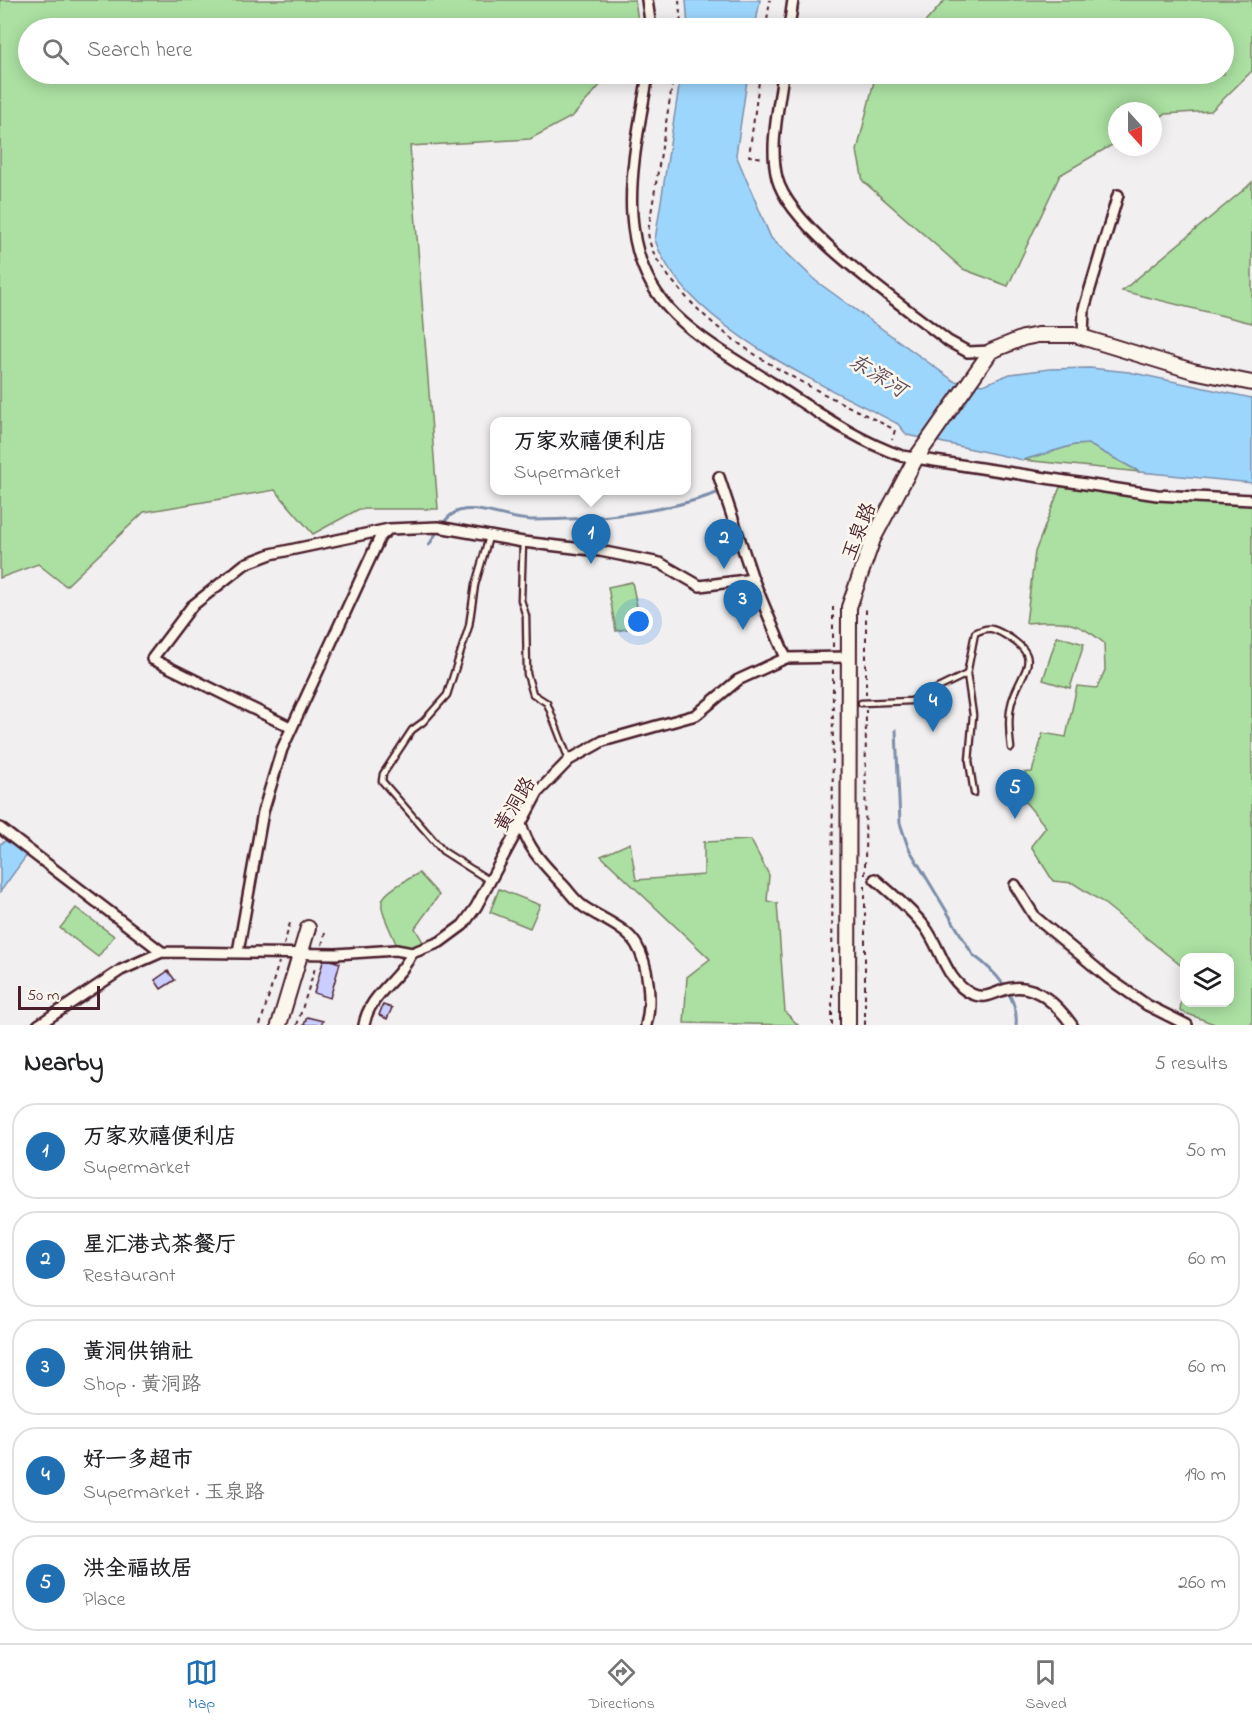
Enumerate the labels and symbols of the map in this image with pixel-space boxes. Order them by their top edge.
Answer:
north arrow [1108,102,1162,156]
water label: 东深河 [842,347,914,408]
street label: 玉泉路 [836,498,885,565]
pin: 1 [572,514,610,564]
pin: 2 [704,520,744,569]
pin: 3 [724,580,762,630]
your location [624,607,653,636]
pin: 4 [914,682,952,732]
pin: 5 [996,770,1034,819]
street label: 黄洞路 [488,771,545,838]
scale bar [18,983,100,1010]

